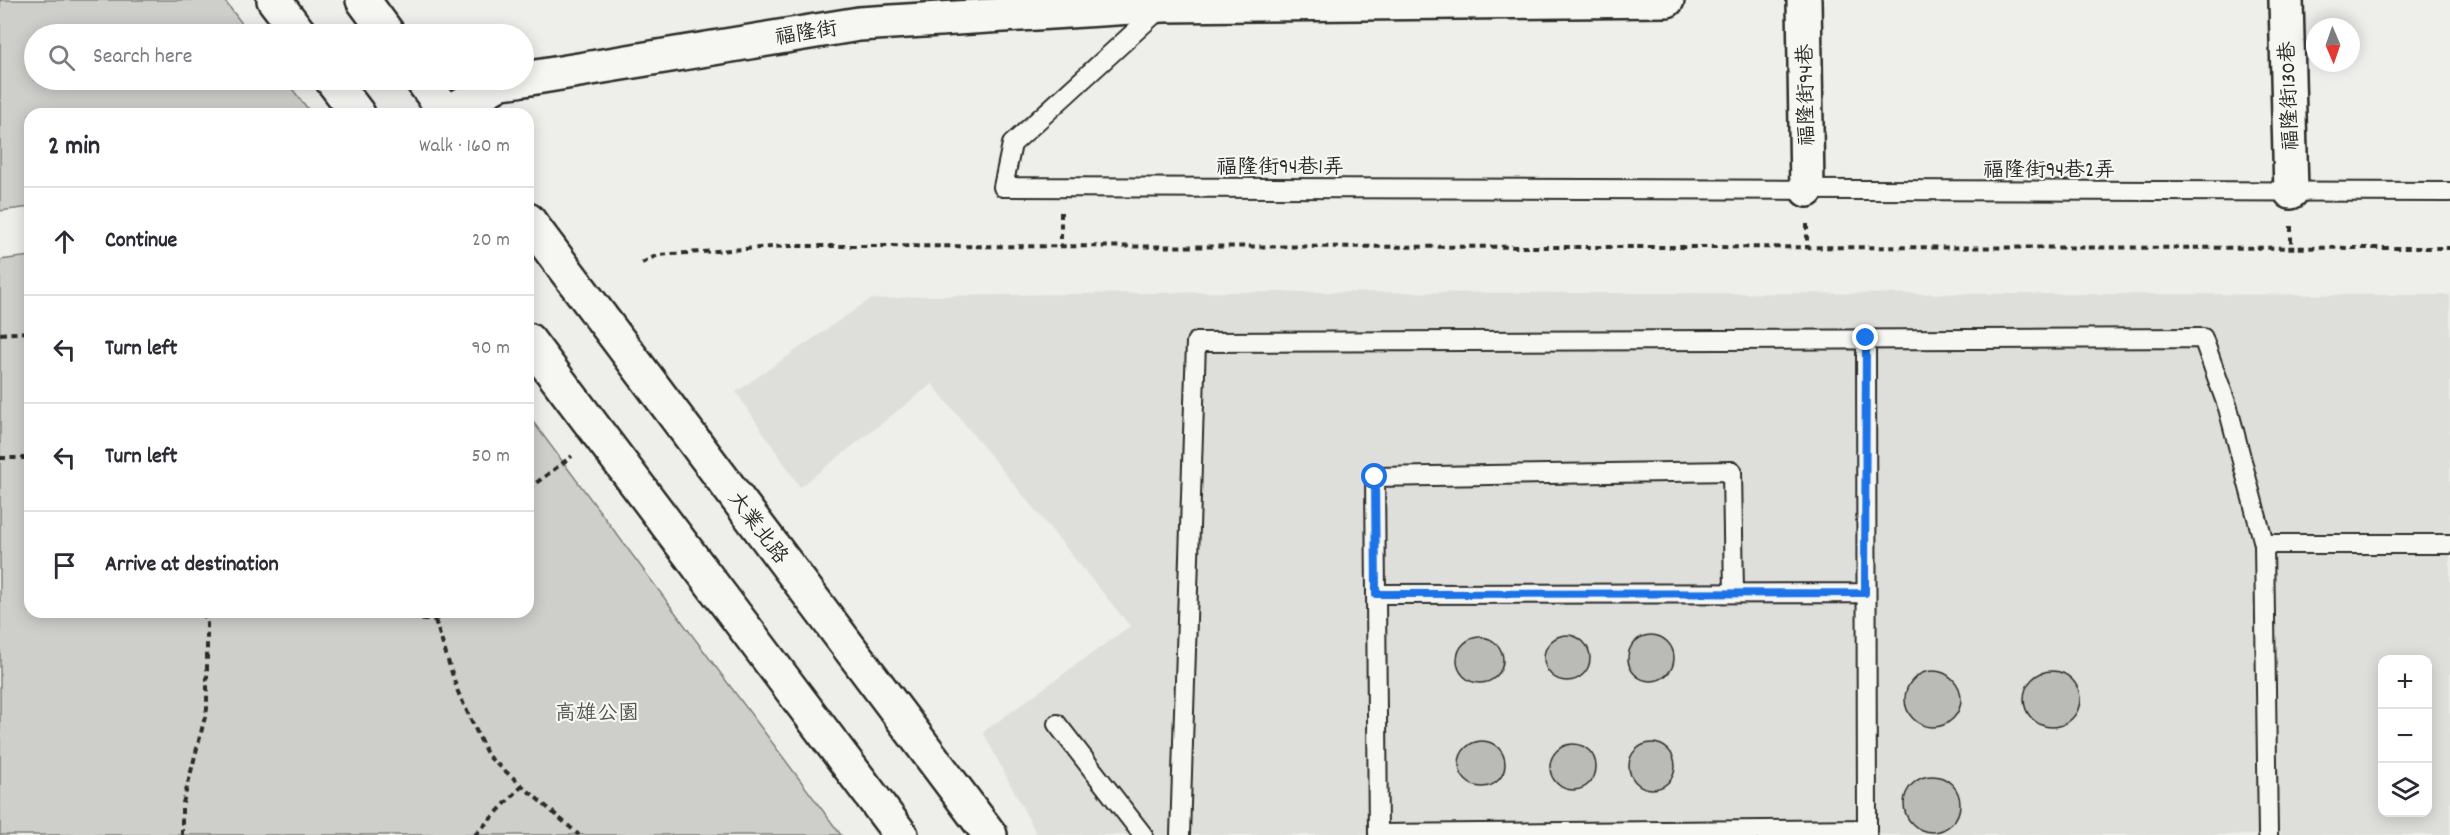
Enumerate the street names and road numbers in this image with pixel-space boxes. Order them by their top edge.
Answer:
street label: 福隆街 [773,15,840,55]
street label: 福隆街130巷 [2274,41,2308,151]
street label: 福隆街94巷 [1792,44,1824,146]
street label: 福隆街94巷1弄 [1216,154,1344,184]
street label: 福隆街94巷2弄 [1983,157,2115,187]
street label: 大業北路 [719,486,794,571]

